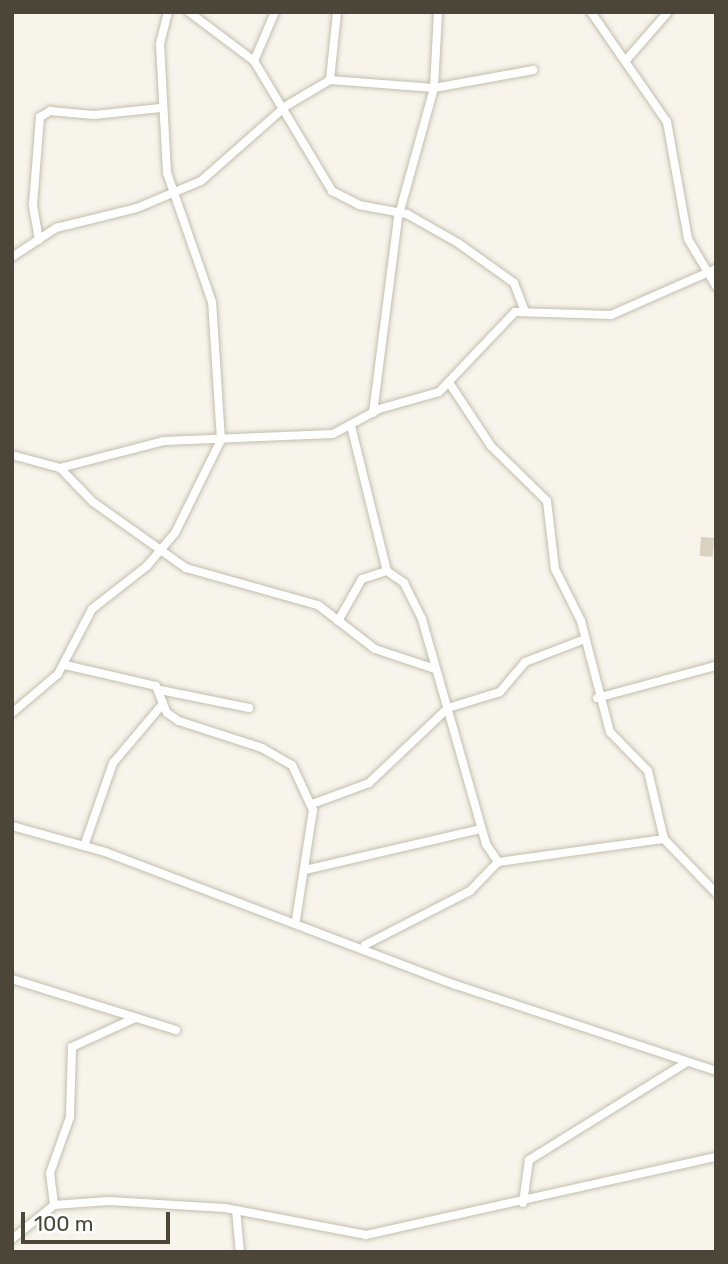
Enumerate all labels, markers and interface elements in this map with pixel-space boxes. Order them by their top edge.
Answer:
scale bar [24,1198,173,1242]
text: 100 m [34,1211,93,1236]

